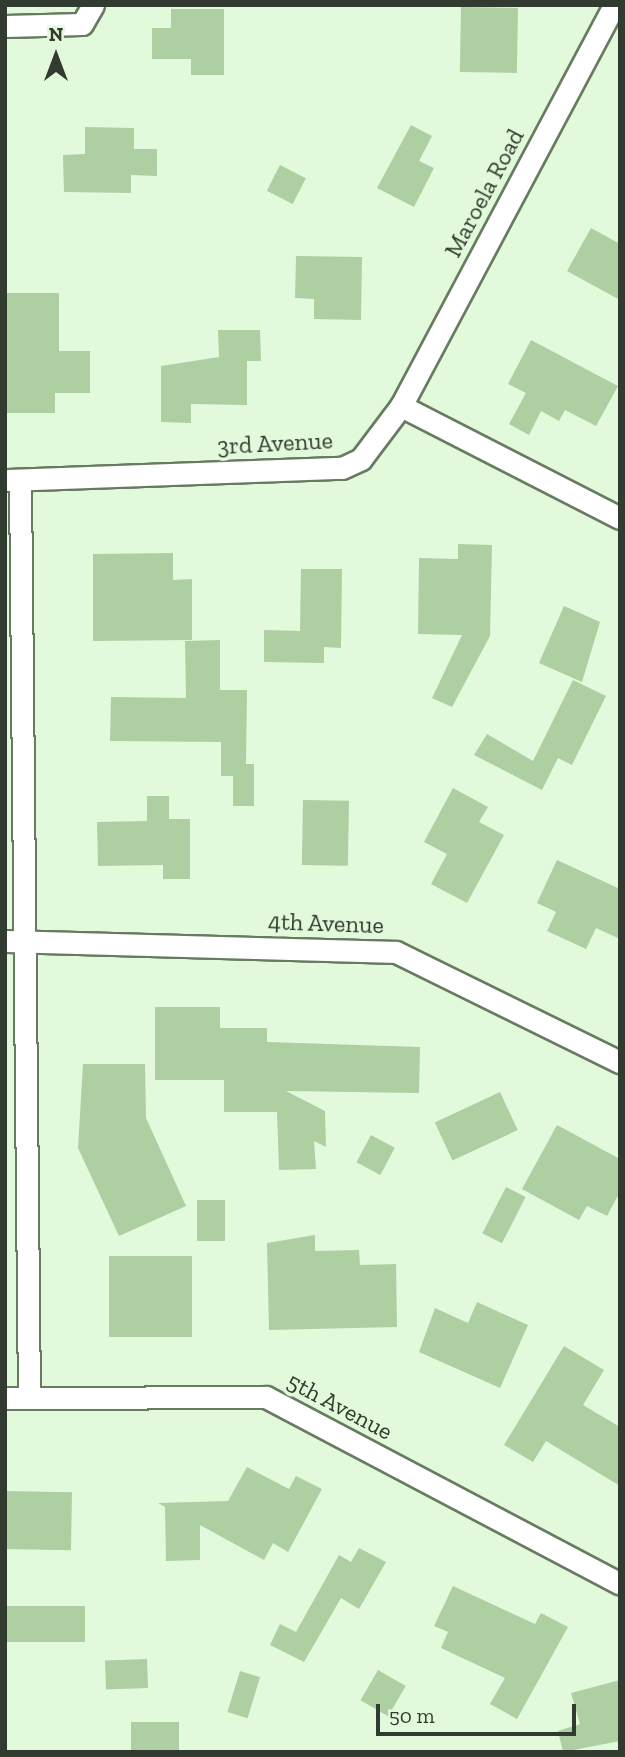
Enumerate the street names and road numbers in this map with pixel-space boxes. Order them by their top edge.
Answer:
street label: Maroela Road [438,124,530,262]
street label: 3rd Avenue [216,426,334,460]
street label: 4th Avenue [267,907,385,939]
street label: 5th Avenue [282,1366,398,1446]

